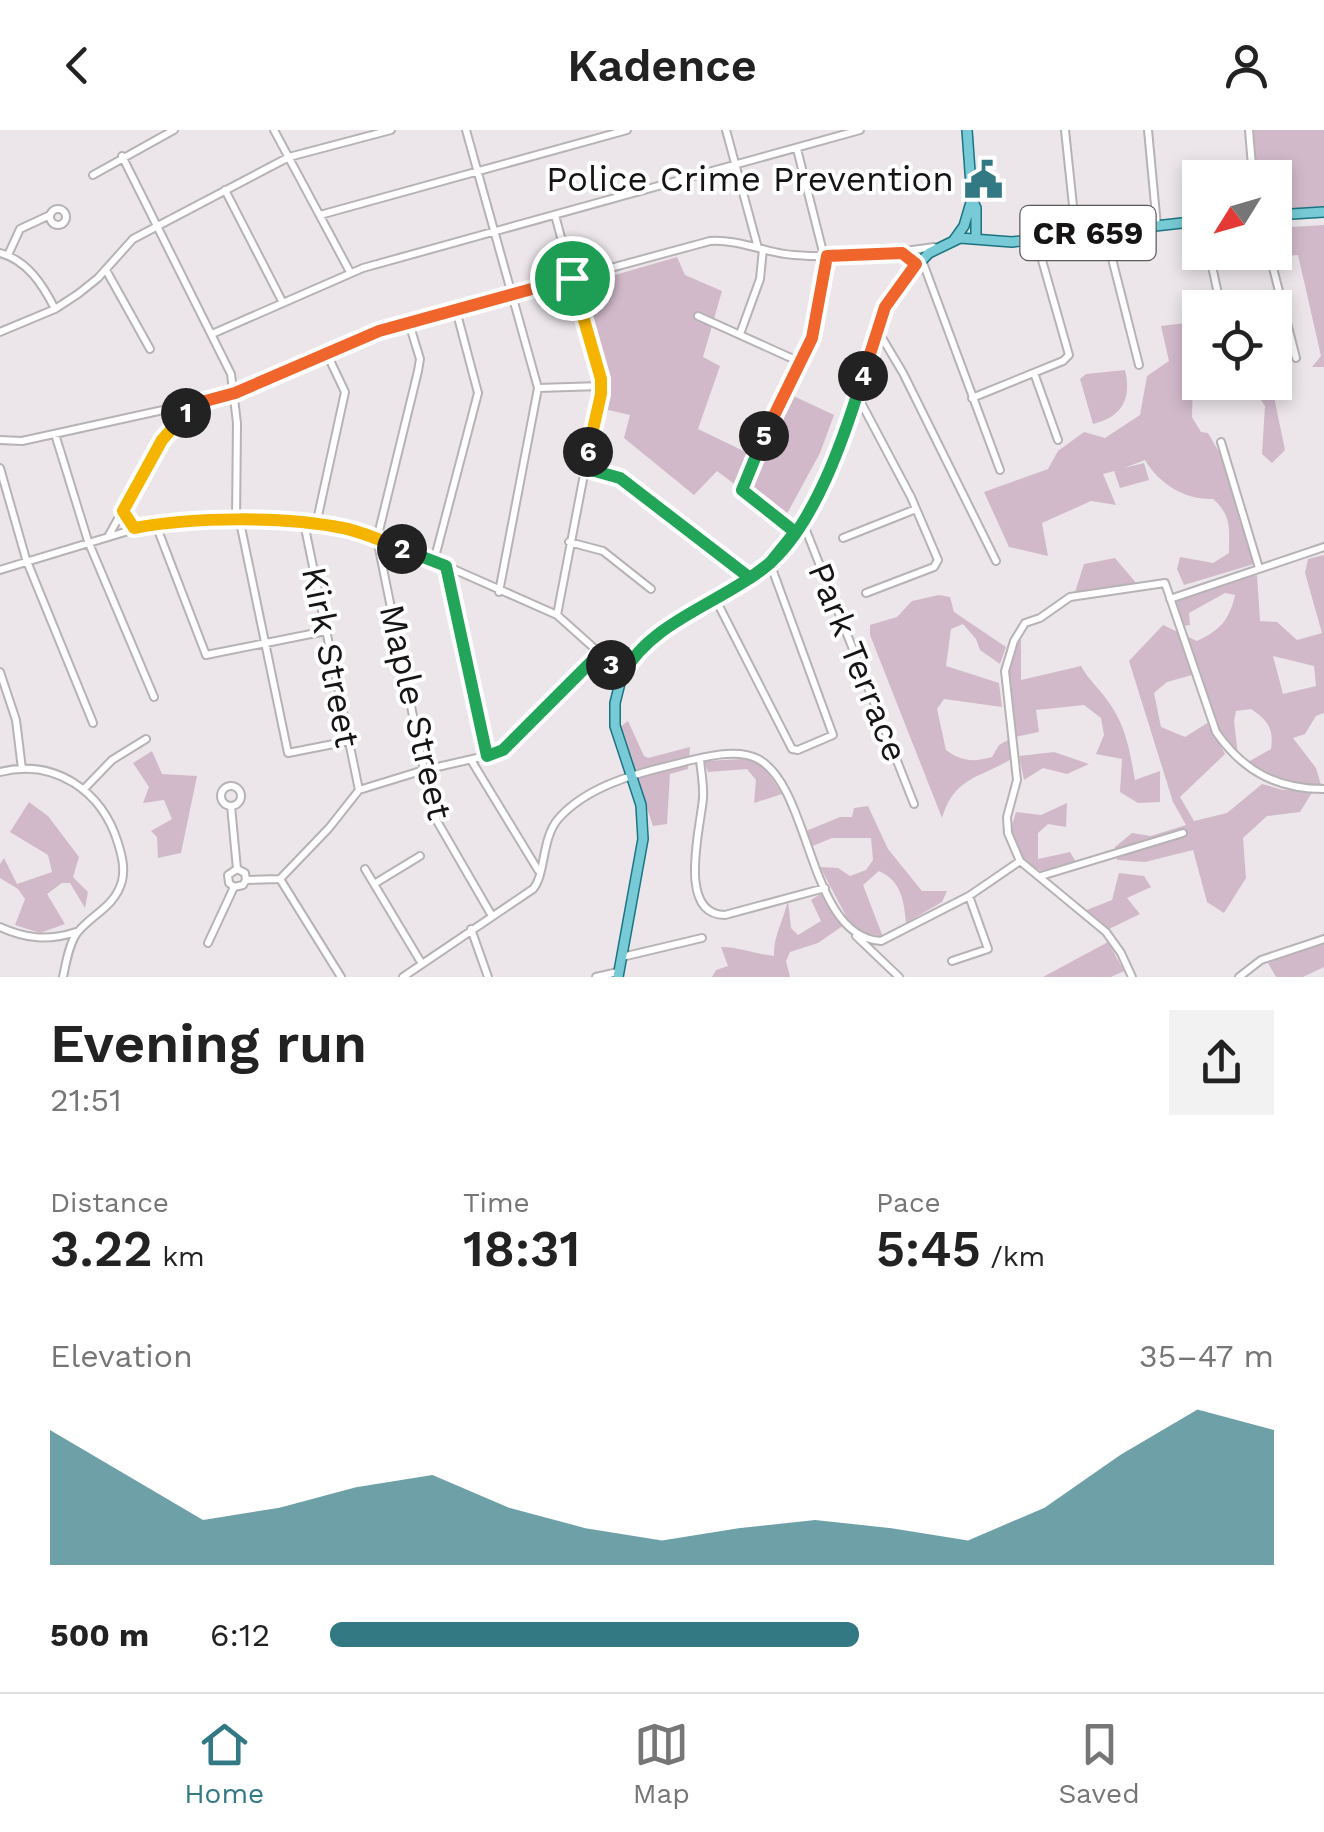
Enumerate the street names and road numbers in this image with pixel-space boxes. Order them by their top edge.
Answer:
road number: CR 659 [1020,206,1156,260]
street label: Park Terrace [799,556,917,768]
street label: Kirk Street [293,563,369,751]
street label: Maple Street [371,600,461,824]

